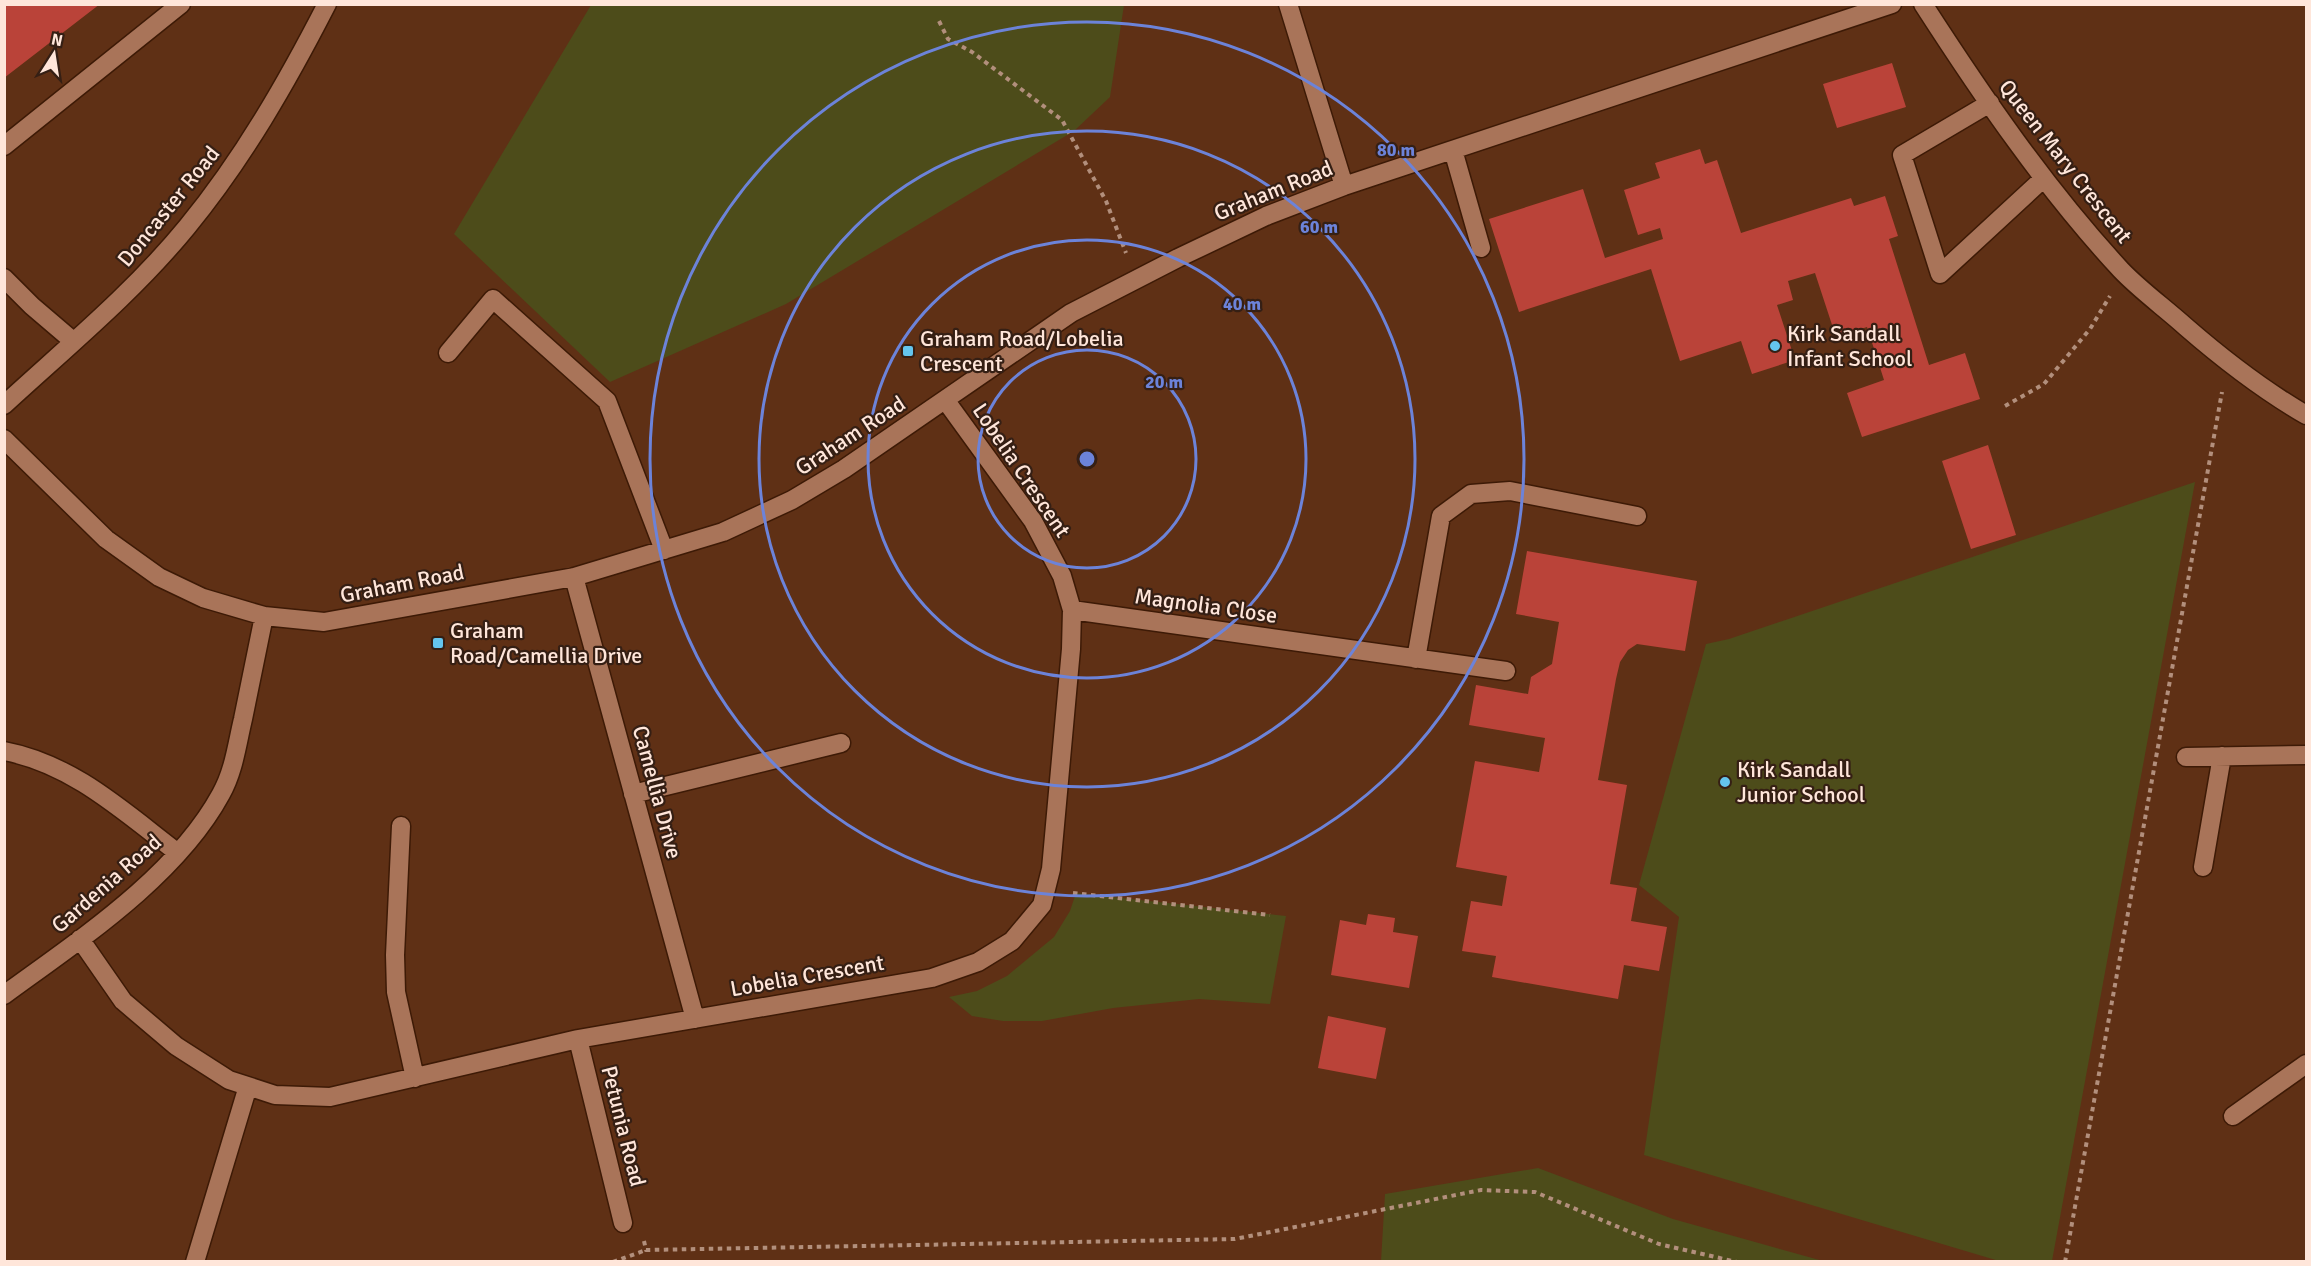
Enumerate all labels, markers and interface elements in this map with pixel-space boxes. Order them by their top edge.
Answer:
north arrow [24,24,84,84]
text: N [49,29,64,51]
street label: Queen Mary Crescent [1993,74,2138,249]
text: 80 m [1377,139,1415,161]
street label: Doncaster Road [112,141,225,272]
street label: Graham Road [1210,154,1337,227]
text: 60 m [1300,216,1338,238]
text: 40 m [1223,293,1261,315]
place label: Kirk Sandall Infant School [1787,320,1912,372]
place label: Graham Road/Lobelia Crescent [920,325,1124,377]
marker: Kirk Sandall Infant School [1768,339,1782,353]
marker: Graham Road/Lobelia Crescent [901,344,915,358]
text: 20 m [1145,371,1183,393]
street label: Graham Road [790,390,910,481]
street label: Lobelia Crescent [967,398,1077,543]
centre of rings [1077,449,1097,469]
street label: Graham Road [338,558,466,609]
street label: Magnolia Close [1133,582,1279,629]
place label: Graham Road/Camellia Drive [450,617,642,669]
marker: Graham Road/Camellia Drive [431,636,445,650]
street label: Camellia Drive [627,723,688,862]
place label: Kirk Sandall Junior School [1737,756,1865,808]
marker: Kirk Sandall Junior School [1718,775,1732,789]
street label: Gardenia Road [46,828,167,938]
street label: Lobelia Crescent [728,949,886,1002]
street label: Petunia Road [595,1063,652,1189]

